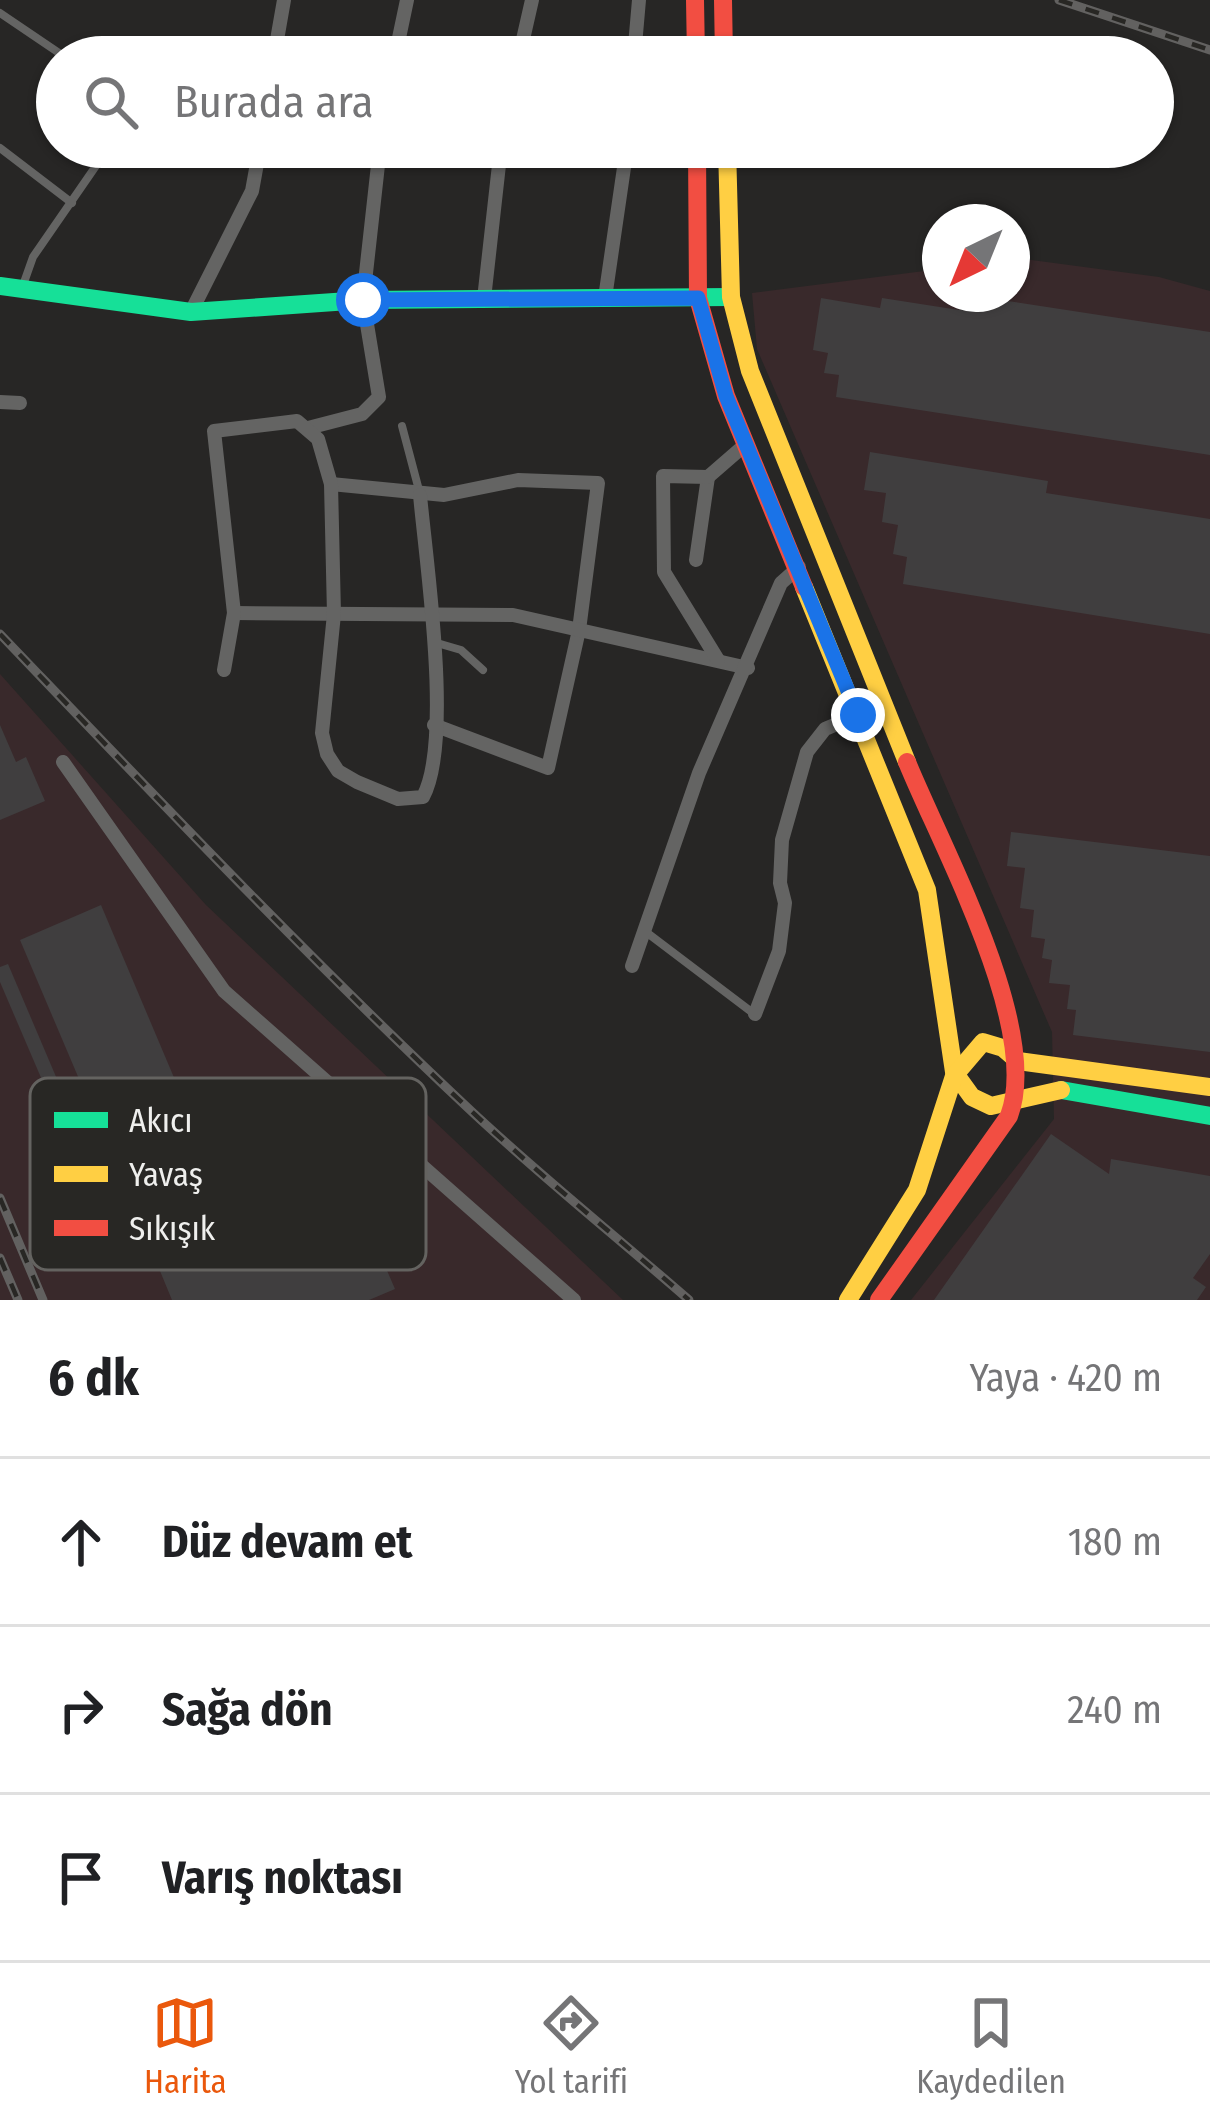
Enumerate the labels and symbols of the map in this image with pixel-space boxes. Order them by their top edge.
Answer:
north arrow [922,204,1030,312]
route start [336,273,390,327]
route end [831,688,885,742]
legend [30,1078,426,1270]
text: Akıcı [129,1101,193,1141]
text: Yavaş [129,1155,203,1195]
text: Sıkışık [129,1209,216,1249]

